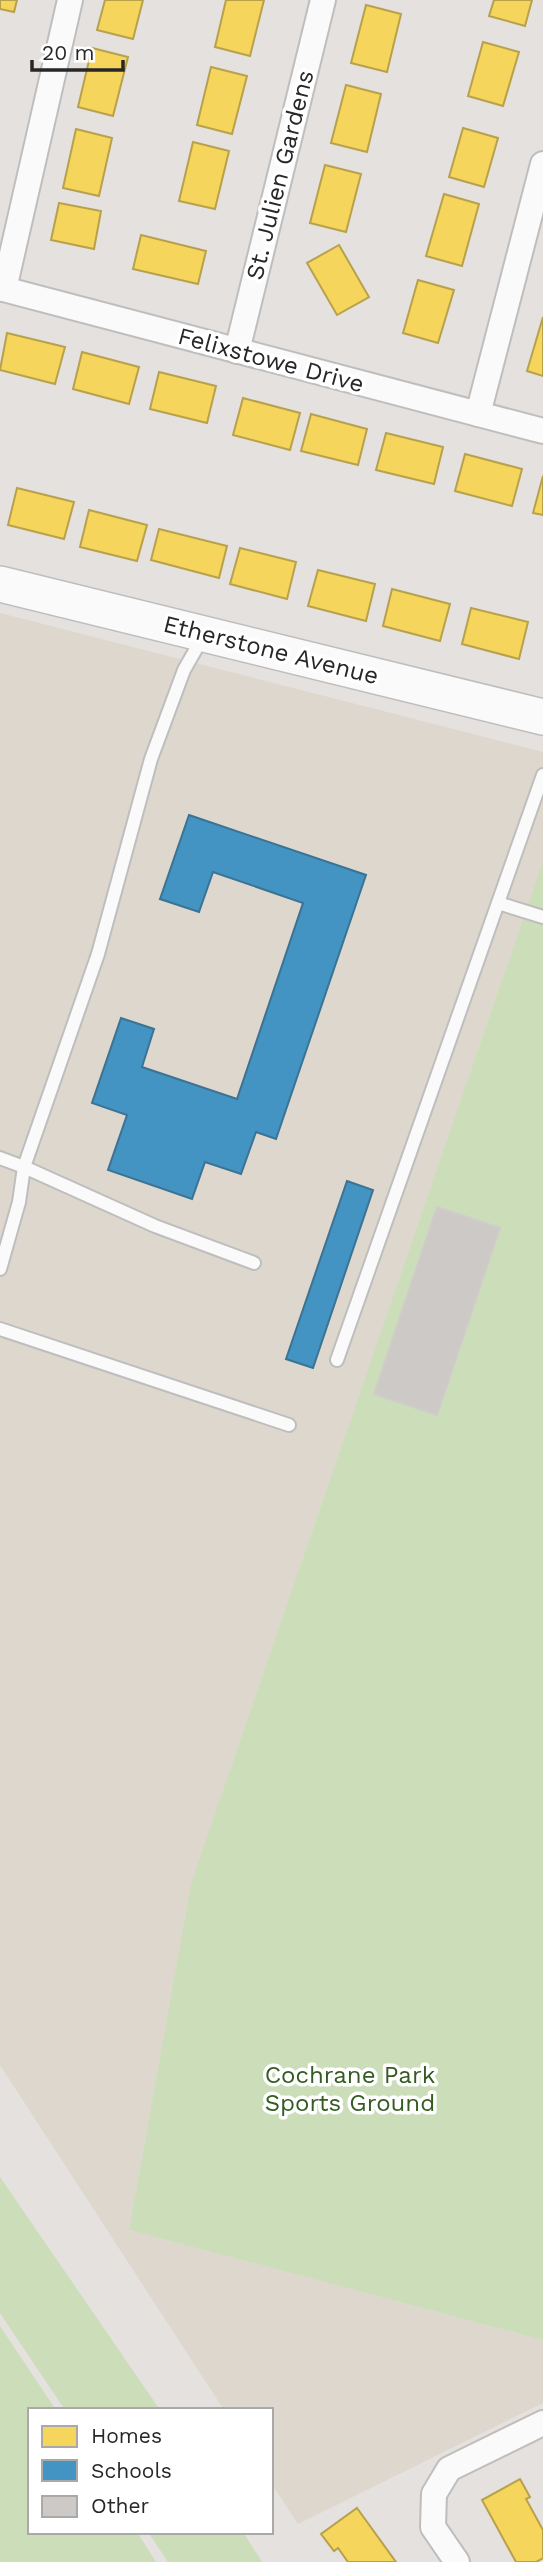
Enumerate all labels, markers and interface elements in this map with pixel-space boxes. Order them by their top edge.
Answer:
scale bar [32,28,122,72]
text: 20 m [42,40,94,65]
street label: St. Julien Gardens [240,67,320,283]
street label: Felixstowe Drive [175,322,367,398]
street label: Etherstone Avenue [160,610,382,690]
park label: Cochrane Park Sports Ground [265,2061,436,2117]
legend [28,2408,273,2534]
text: Homes [91,2423,162,2448]
text: Schools [91,2458,172,2483]
text: Other [91,2493,150,2518]

